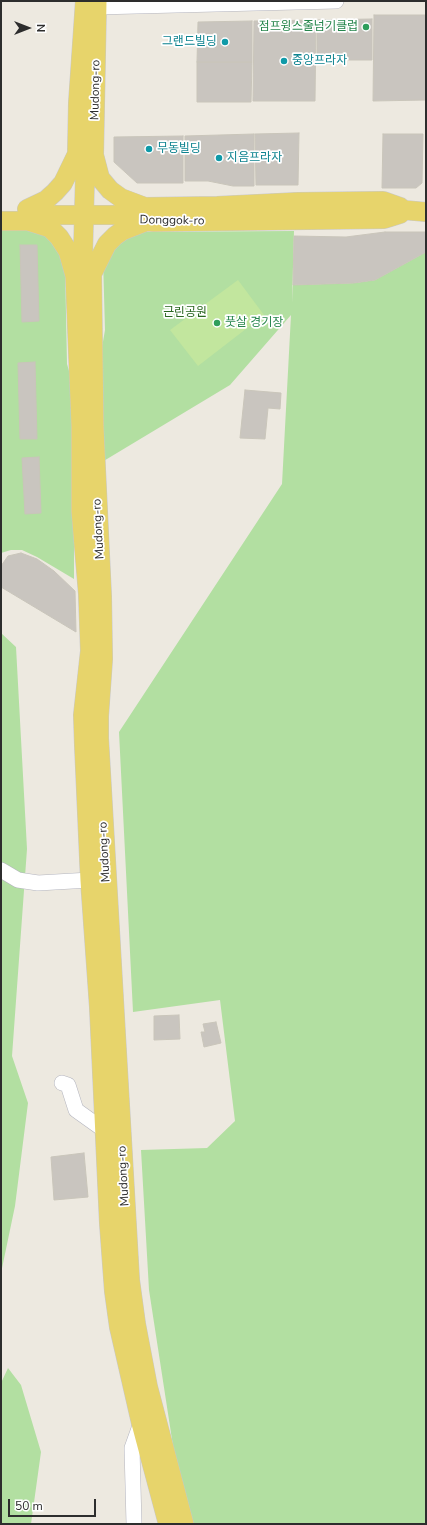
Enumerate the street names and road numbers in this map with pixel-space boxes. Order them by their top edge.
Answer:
street label: Mudong-ro [88,60,104,120]
street label: Donggok-ro [140,213,204,229]
street label: Mudong-ro [90,498,108,560]
street label: Mudong-ro [96,821,114,883]
street label: Mudong-ro [115,1145,133,1207]

